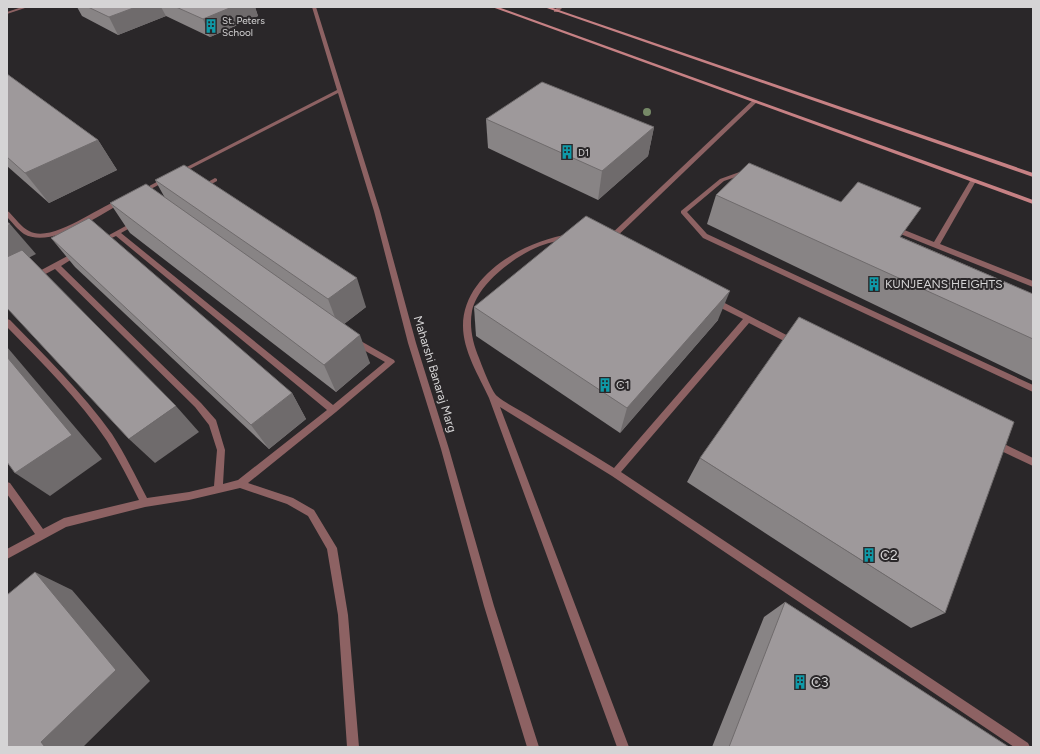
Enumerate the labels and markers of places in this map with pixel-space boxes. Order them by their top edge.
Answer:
place label: St. Peters School [222,14,265,39]
building icon: St. Peters School [203,18,219,34]
building icon: D1 [559,144,575,160]
place label: D1 [578,146,589,159]
building icon: KUNJEANS HEIGHTS [866,276,882,292]
place label: KUNJEANS HEIGHTS [885,277,1003,291]
building icon: C1 [597,377,613,393]
place label: C1 [616,378,630,392]
building icon: C2 [861,547,877,563]
place label: C2 [880,547,898,564]
building icon: C3 [792,674,808,690]
place label: C3 [811,674,829,691]

